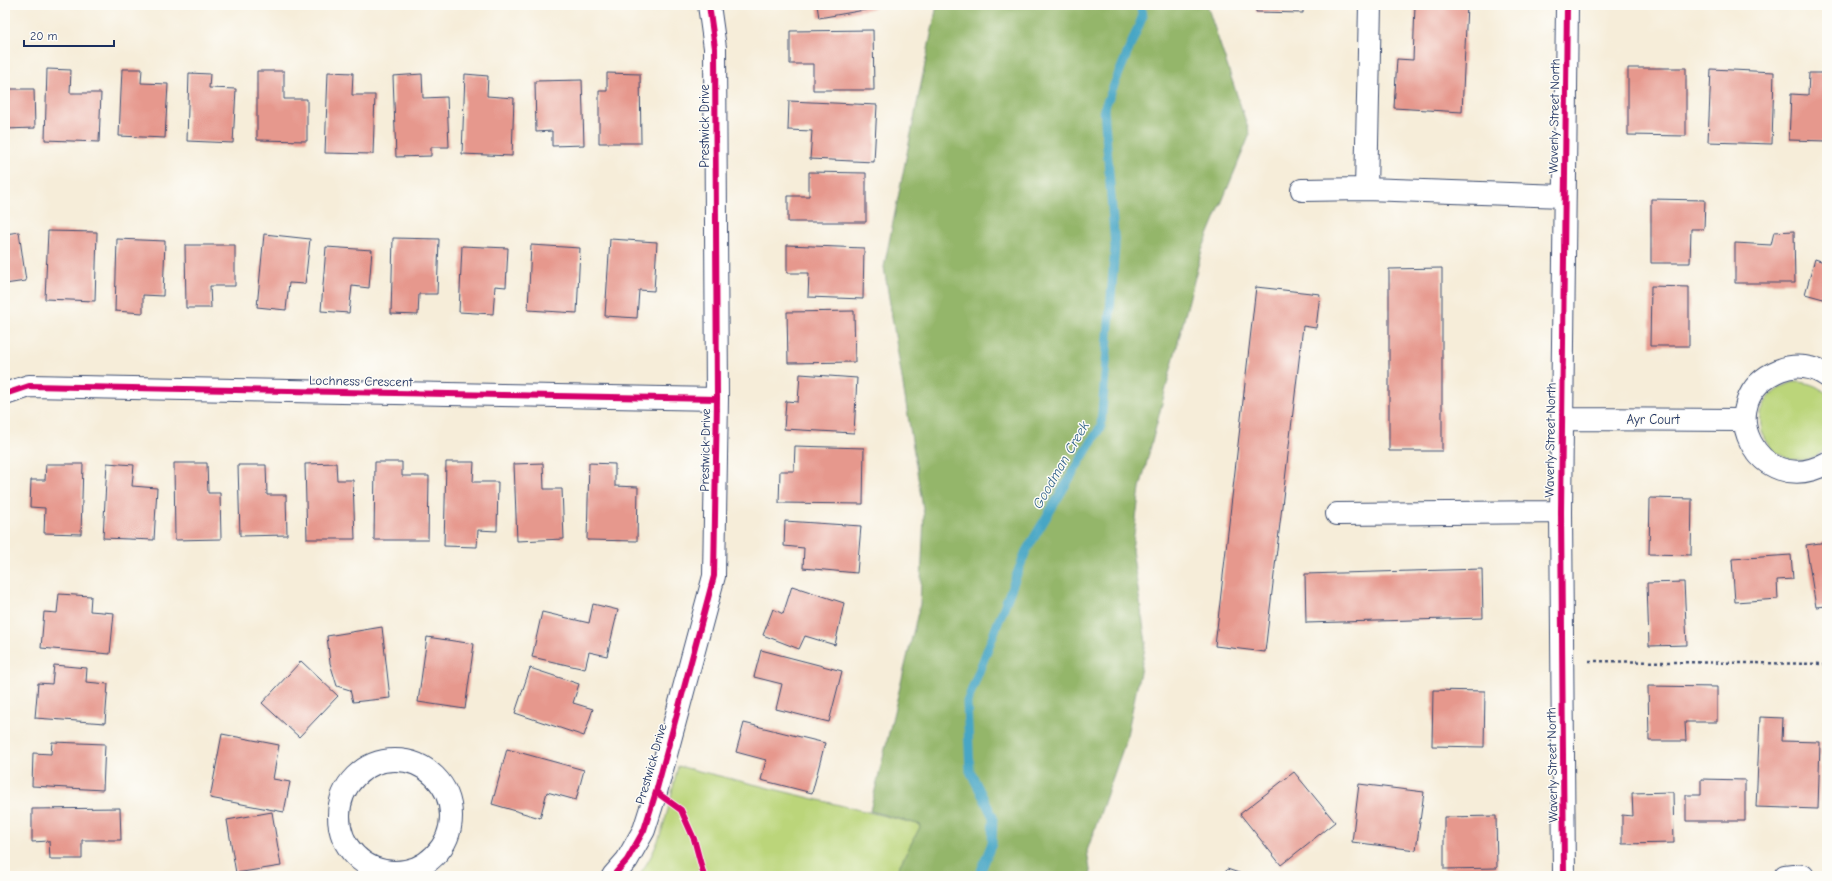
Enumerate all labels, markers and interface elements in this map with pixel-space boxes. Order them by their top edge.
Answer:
scale bar [24,22,114,48]
text: 20 m [30,29,58,43]
street label: Waverly Street North [1545,58,1563,174]
street label: Prestwick Drive [697,84,712,168]
street label: Lochness Crescent [309,373,414,389]
street label: Waverly Street North [1541,382,1559,498]
street label: Prestwick Drive [697,408,713,492]
street label: Ayr Court [1626,412,1681,427]
water label: Goodman Creek [1029,418,1093,512]
street label: Waverly Street North [1543,707,1561,823]
street label: Prestwick Drive [632,721,670,806]

